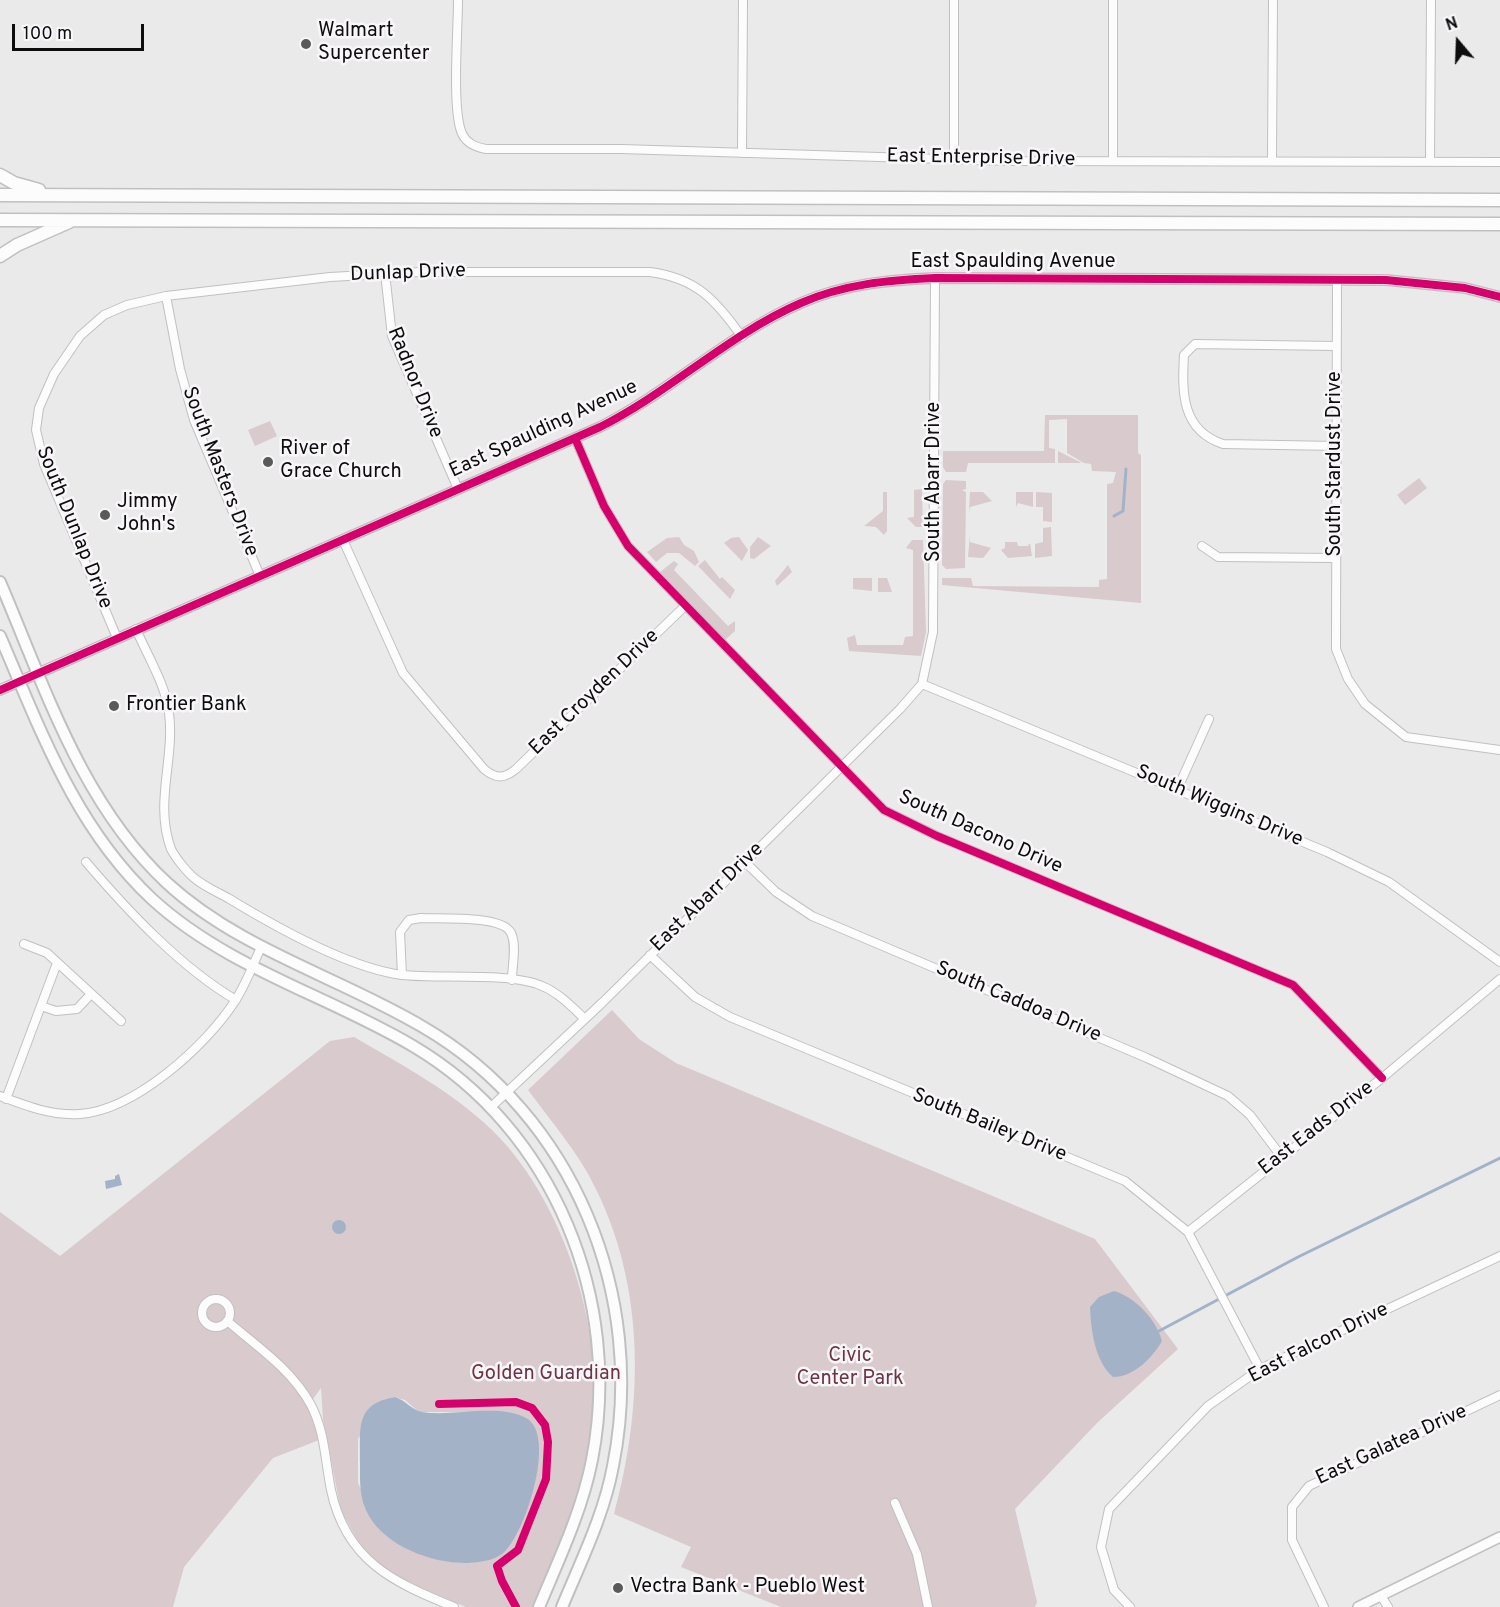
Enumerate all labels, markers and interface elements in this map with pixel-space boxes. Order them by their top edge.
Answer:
scale bar [15,12,147,50]
north arrow [1428,12,1488,72]
text: N [1443,14,1461,36]
place label: Walmart Supercenter [318,20,429,67]
text: 100 m [23,23,72,46]
marker: Walmart Supercenter [299,37,313,51]
street label: East Enterprise Drive [886,145,1076,173]
street label: East Spaulding Avenue [910,251,1116,275]
street label: Dunlap Drive [350,260,466,288]
street label: Radnor Drive [381,324,447,442]
street label: South Stardust Drive [1324,371,1348,557]
street label: East Spaulding Avenue [446,376,642,484]
street label: South Masters Drive [176,384,262,560]
street label: South Abarr Drive [923,402,947,562]
place label: River of Grace Church [280,438,402,485]
street label: South Dunlap Drive [29,443,117,613]
marker: River of Grace Church [261,455,275,469]
place label: Jimmy John's [117,491,178,538]
marker: Jimmy John's [98,508,112,522]
street label: East Croyden Drive [525,625,665,761]
place label: Frontier Bank [126,694,247,718]
marker: Frontier Bank [107,699,121,713]
street label: South Wiggins Drive [1132,761,1306,853]
street label: South Dacono Drive [894,786,1066,880]
street label: East Abarr Drive [647,838,769,958]
street label: South Caddoa Drive [932,957,1104,1049]
street label: East Eads Drive [1255,1077,1379,1181]
street label: South Bailey Drive [908,1084,1070,1168]
street label: East Falcon Drive [1245,1298,1393,1390]
park label: Civic Center Park [796,1345,904,1392]
park label: Golden Guardian [471,1363,621,1387]
street label: East Galatea Drive [1313,1400,1471,1492]
place label: Vectra Bank - Pueblo West [630,1576,865,1600]
marker: Vectra Bank - Pueblo West [611,1581,625,1595]

